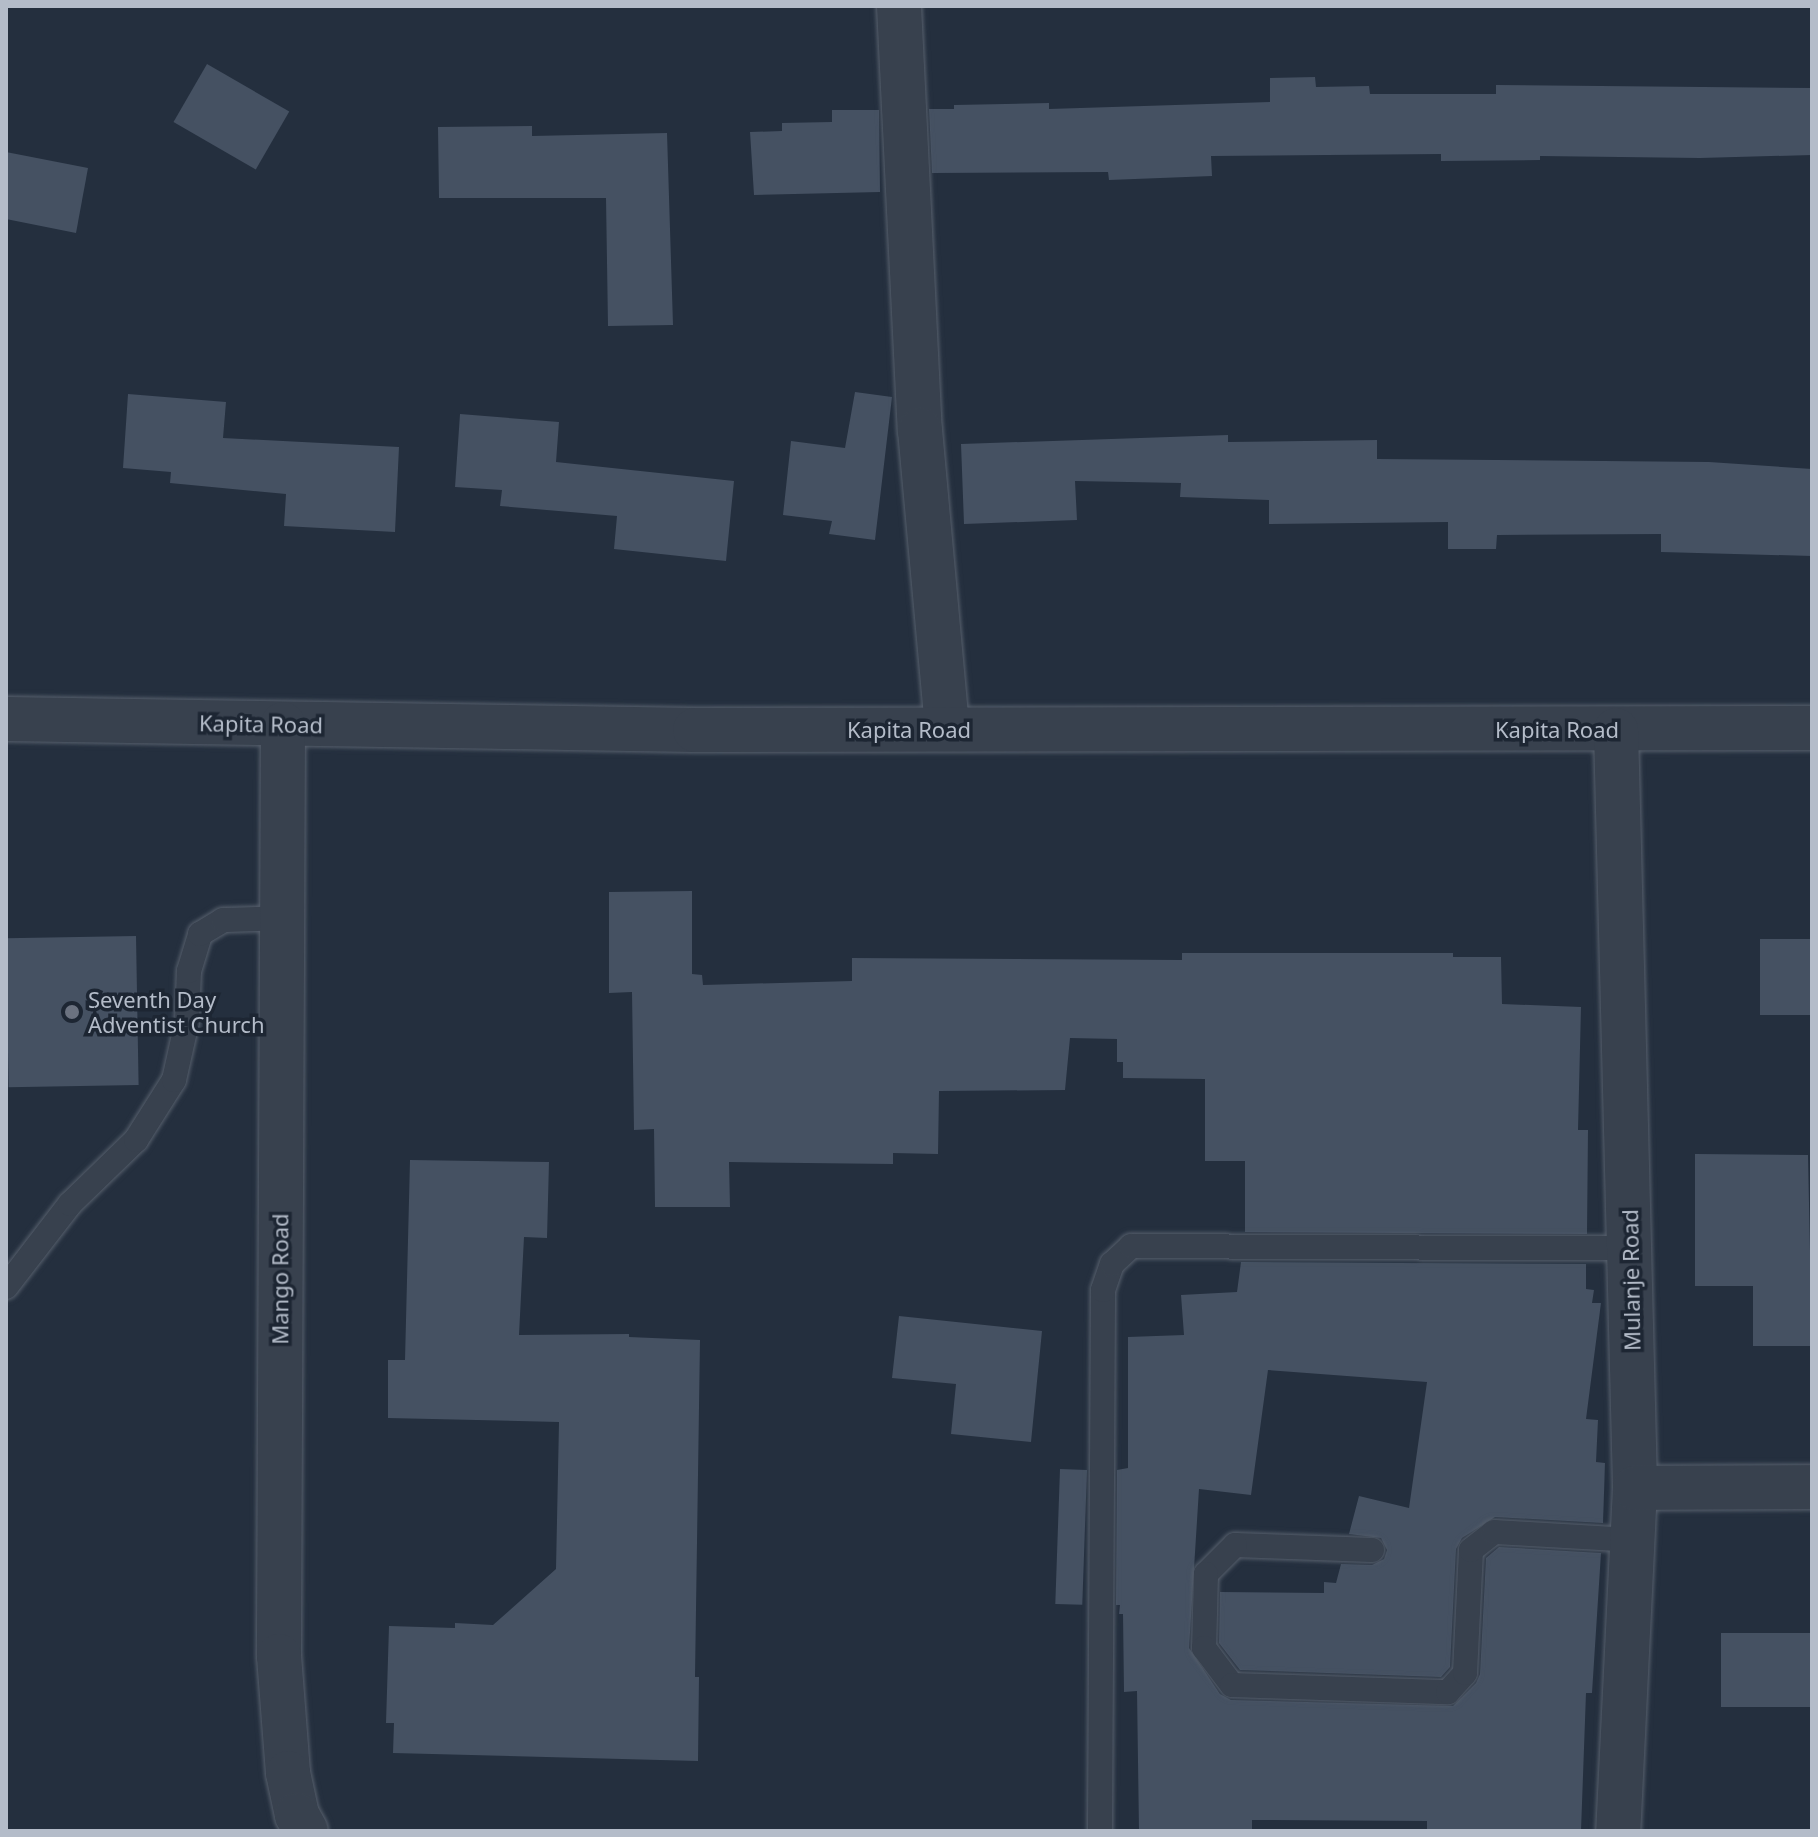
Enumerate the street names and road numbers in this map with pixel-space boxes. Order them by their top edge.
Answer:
street label: Kapita Road [199,710,323,738]
street label: Kapita Road [847,717,971,743]
street label: Kapita Road [1495,717,1619,743]
street label: Mulanje Road [1617,1209,1645,1351]
street label: Mango Road [267,1213,293,1345]

